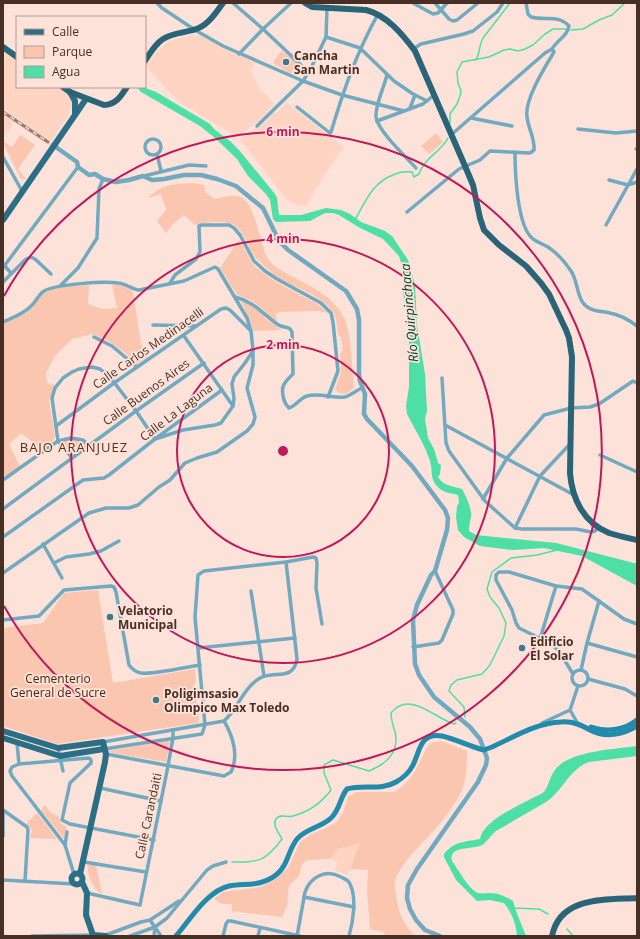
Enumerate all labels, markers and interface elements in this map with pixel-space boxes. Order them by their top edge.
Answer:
legend [16,16,146,88]
text: Calle [52,23,79,40]
text: Parque [52,43,92,60]
place label: Cancha San Martin [294,47,360,78]
marker: Cancha San Martin [281,57,291,67]
text: Agua [52,63,80,80]
text: 6 min [266,123,300,140]
text: 4 min [266,230,300,247]
water label: Río Quirpinchaca [396,262,422,363]
street label: Calle Carlos Medinacelli [89,303,207,393]
text: 2 min [266,336,300,353]
street label: Calle Buenos Aires [99,355,193,429]
street label: Calle La Laguna [136,379,216,445]
district label: BAJO ARANJUEZ [20,438,128,456]
centre of rings [276,444,290,458]
place label: Velatorio Municipal [118,602,177,633]
marker: Velatorio Municipal [105,612,115,622]
place label: Edificio El Solar [530,633,574,664]
marker: Edificio El Solar [517,643,527,653]
park label: Cementerio General de Sucre [10,670,106,701]
place label: Poligimsasio Olimpico Max Toledo [164,685,289,716]
marker: Poligimsasio Olimpico Max Toledo [151,695,161,705]
street label: Calle Carandaiti [131,771,165,861]

